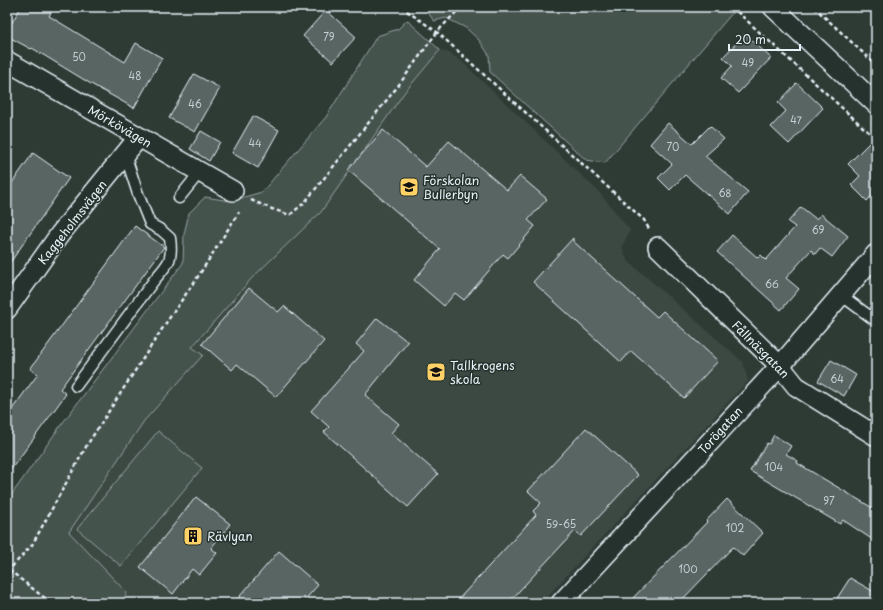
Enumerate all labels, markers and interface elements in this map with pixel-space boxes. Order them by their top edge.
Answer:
scale bar [729,26,800,52]
house number: 79 [323,29,335,44]
text: 20 m [735,30,766,48]
house number: 50 [72,49,86,64]
house number: 49 [742,55,754,70]
house number: 48 [129,68,141,83]
house number: 46 [188,96,202,111]
street label: Mörkövägen [85,100,155,152]
house number: 47 [790,112,803,127]
house number: 44 [248,135,262,150]
house number: 70 [667,139,679,154]
place label: Förskolan Bullerbyn [423,171,479,203]
street label: Kaggeholmsvägen [33,176,111,268]
school or university icon: Förskolan Bullerbyn [398,176,420,198]
house number: 68 [718,185,732,200]
house number: 69 [812,222,824,237]
house number: 66 [765,276,779,291]
street label: Fållnäsgatan [728,316,794,382]
place label: Tallkrogens skola [450,356,515,388]
school or university icon: Tallkrogens skola [425,361,447,383]
house number: 64 [830,371,844,386]
street label: Torögatan [694,402,746,458]
house number: 104 [765,459,784,474]
house number: 97 [823,493,835,508]
house number: 59-65 [546,516,576,531]
house number: 102 [726,520,744,535]
building icon: Rävlyan [182,525,204,547]
place label: Rävlyan [207,527,253,545]
house number: 100 [678,561,698,576]

